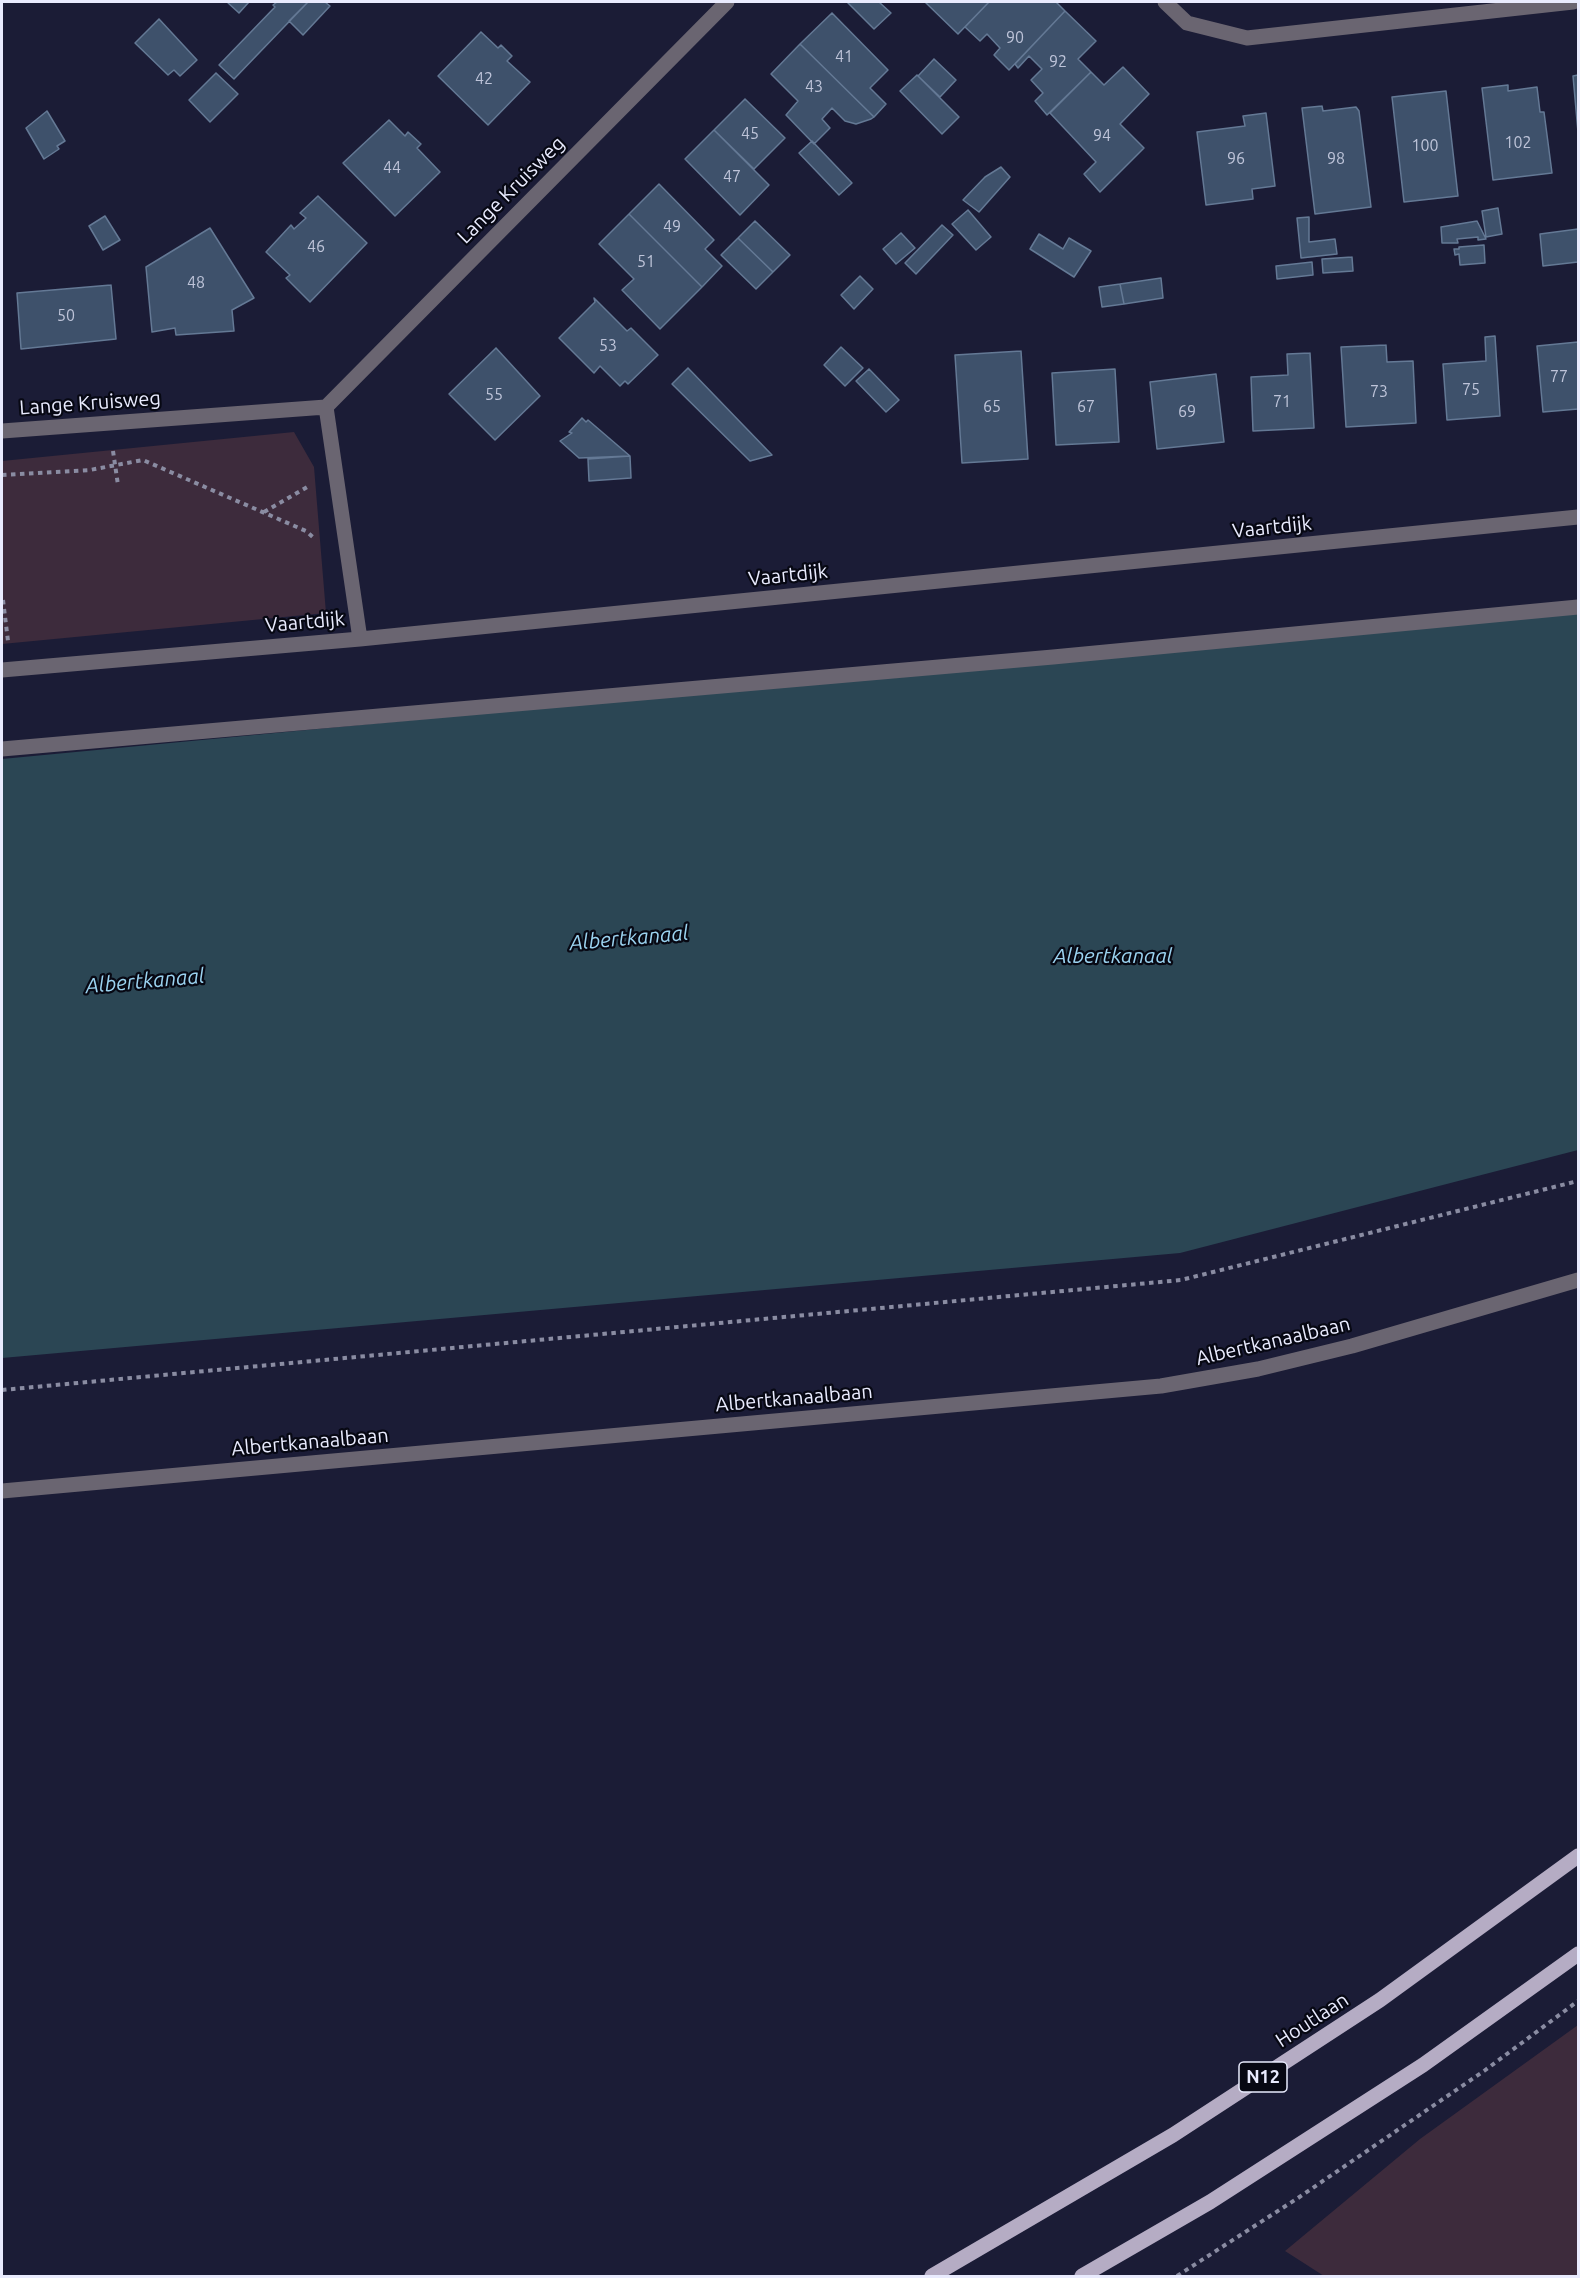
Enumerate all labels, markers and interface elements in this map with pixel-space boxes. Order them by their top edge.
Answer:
house number: 90 [1006,28,1024,48]
house number: 41 [835,47,853,67]
house number: 92 [1049,52,1067,72]
house number: 42 [475,69,493,89]
house number: 43 [805,77,823,97]
house number: 45 [741,124,759,144]
house number: 94 [1093,126,1111,146]
street label: Lange Kruisweg [452,131,570,249]
house number: 102 [1504,133,1532,153]
house number: 100 [1411,136,1439,156]
house number: 96 [1227,149,1245,169]
house number: 98 [1327,149,1345,169]
house number: 44 [383,158,401,178]
house number: 47 [723,167,741,187]
house number: 49 [663,217,681,237]
house number: 46 [307,237,325,257]
house number: 51 [637,252,655,272]
house number: 48 [187,273,205,293]
house number: 50 [57,306,75,326]
house number: 53 [599,336,617,356]
house number: 77 [1550,367,1568,387]
house number: 75 [1462,380,1480,400]
house number: 73 [1370,382,1388,402]
house number: 55 [485,385,503,405]
street label: Lange Kruisweg [18,386,162,420]
house number: 71 [1273,392,1291,412]
house number: 65 [983,397,1001,417]
house number: 67 [1077,397,1095,417]
house number: 69 [1178,402,1196,422]
street label: Vaartdijk [1231,511,1313,543]
street label: Vaartdijk [747,559,829,591]
street label: Vaartdijk [264,607,346,637]
water label: Albertkanaal [568,920,690,956]
water label: Albertkanaal [1053,943,1173,969]
water label: Albertkanaal [84,963,206,999]
street label: Albertkanaalbaan [1193,1312,1353,1370]
street label: Albertkanaalbaan [714,1379,874,1417]
street label: Albertkanaalbaan [230,1423,390,1461]
street label: Houtlaan [1271,1988,1353,2052]
road number: N12 [1239,2062,1287,2092]

